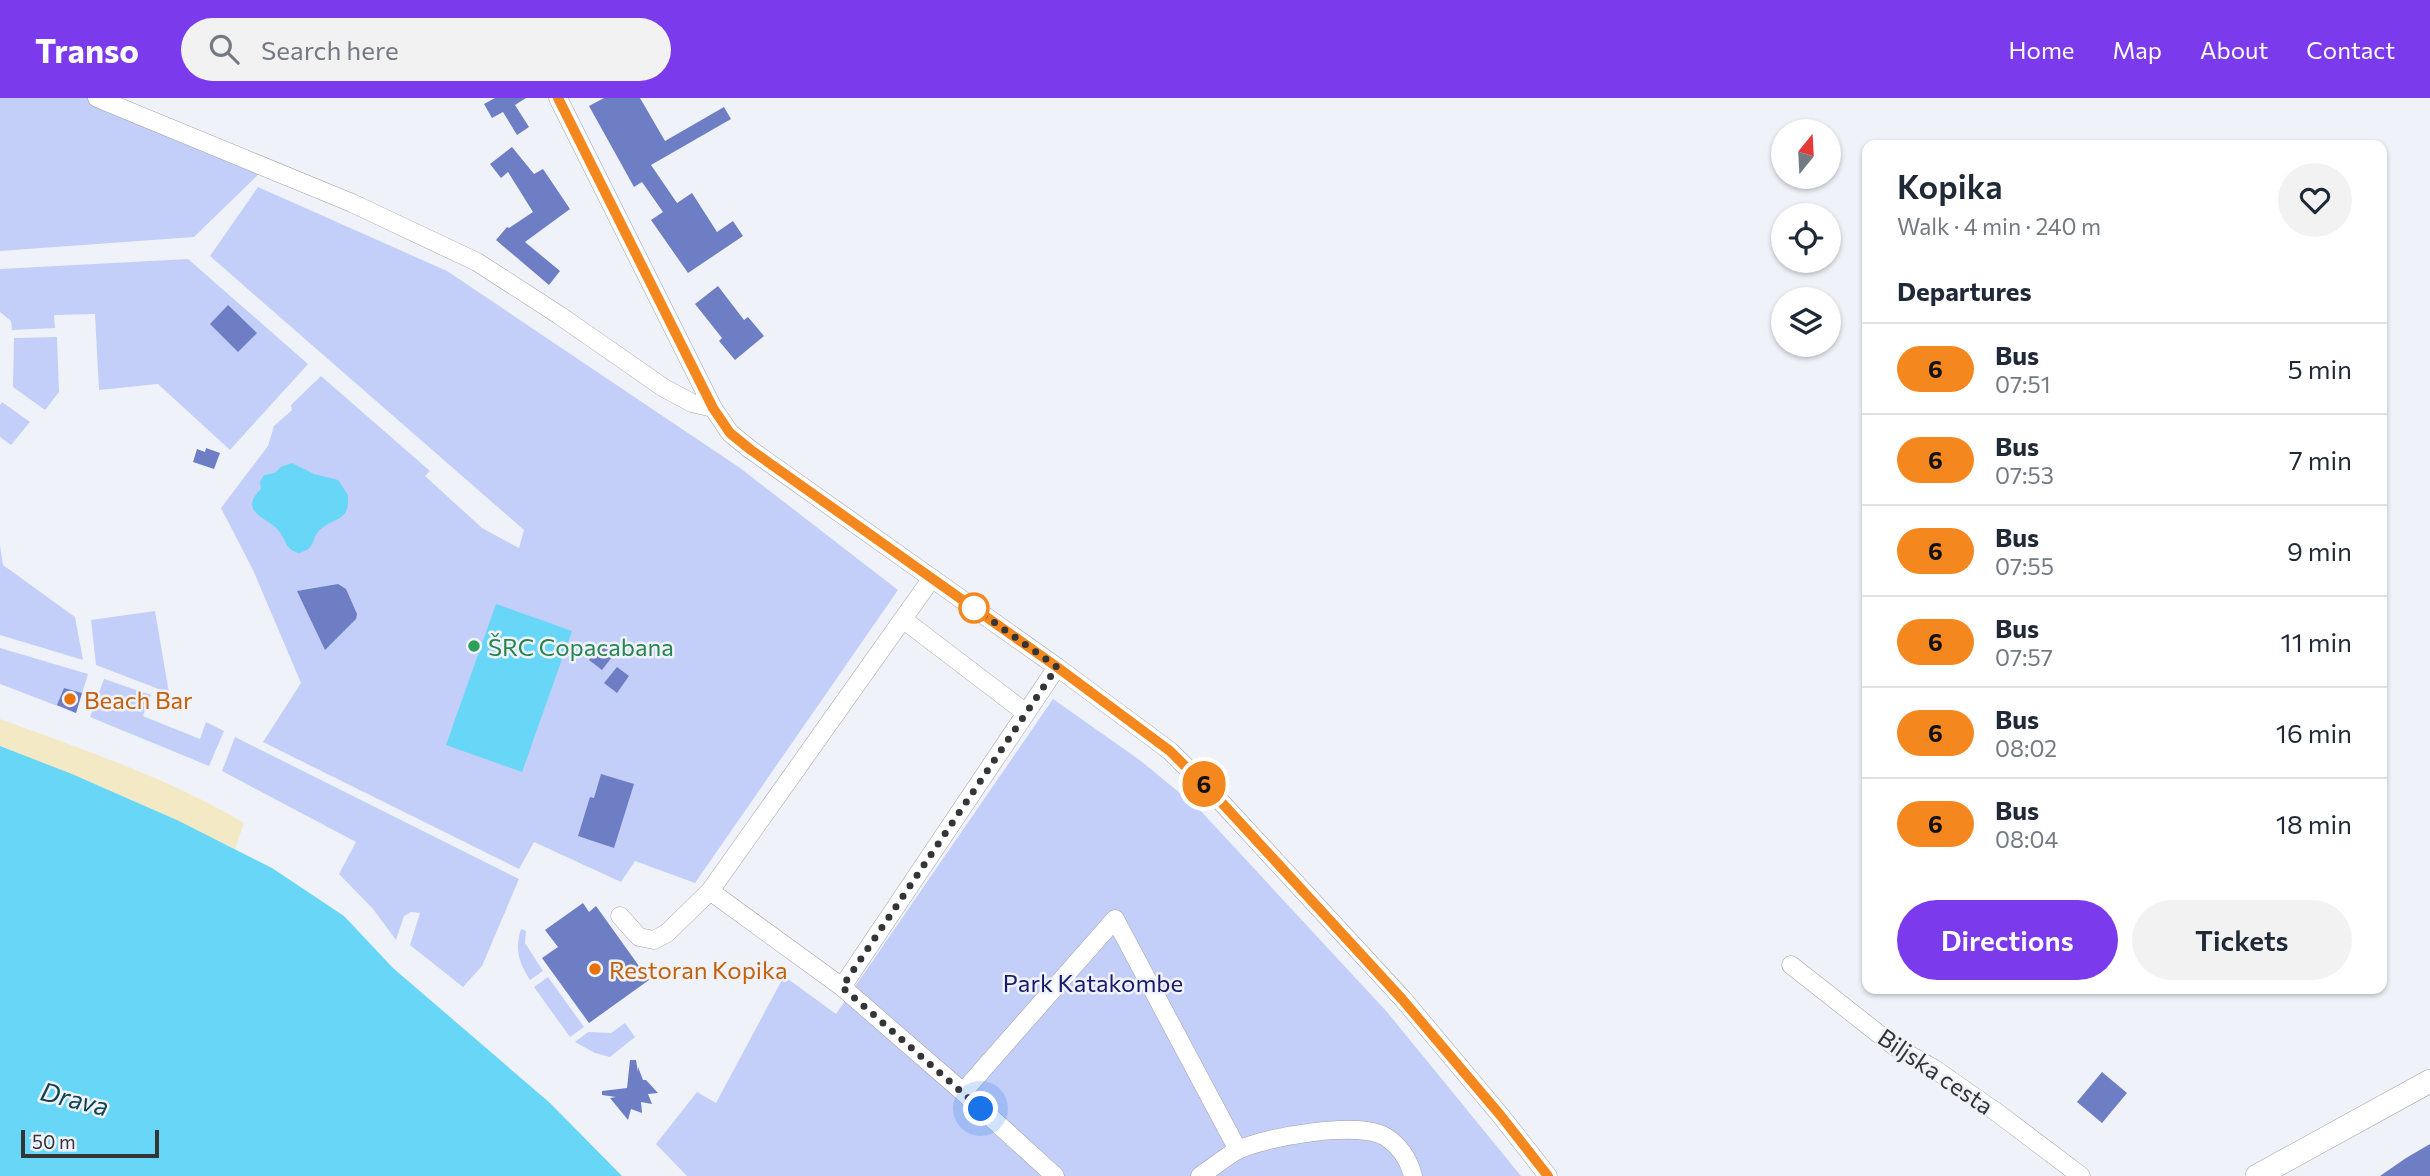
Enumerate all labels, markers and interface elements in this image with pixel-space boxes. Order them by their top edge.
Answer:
search box [181,18,671,81]
text: Transo [35,29,139,70]
icon: search [205,30,243,68]
text: Search here [261,34,399,65]
text: Home [2009,35,2075,64]
text: Map [2113,35,2162,64]
text: About [2200,35,2268,64]
text: Contact [2306,35,2395,64]
north arrow [1771,119,1841,189]
map controls [1771,119,1841,357]
button: heart [2278,163,2352,237]
text: Kopika [1897,165,2003,206]
button: locate [1771,203,1841,273]
text: Walk · 4 min · 240 m [1897,212,2101,240]
text: Departures [1897,275,2032,306]
button: layers [1771,287,1841,357]
text: Bus [1995,339,2039,370]
text: 5 min [2288,353,2352,384]
text: 6 [1928,354,1943,383]
text: 07:51 [1995,370,2051,398]
text: Bus [1995,430,2039,461]
text: 7 min [2289,444,2352,475]
text: 6 [1928,445,1943,474]
text: 07:53 [1995,461,2054,489]
text: Bus [1995,521,2039,552]
text: 9 min [2287,535,2352,566]
text: 6 [1928,536,1943,565]
text: 07:55 [1995,552,2054,580]
unlabelled marker [959,593,989,623]
text: Bus [1995,612,2039,643]
text: 11 min [2281,626,2352,657]
text: 6 [1928,627,1943,656]
place label: ŠRC Copacabana [488,632,674,661]
marker: ŠRC Copacabana [466,638,482,654]
text: 07:57 [1995,643,2053,671]
place label: Beach Bar [84,685,193,714]
marker: Beach Bar [62,691,78,707]
text: Bus [1995,703,2039,734]
text: 16 min [2276,717,2352,748]
text: 6 [1928,718,1943,747]
text: 08:02 [1995,734,2057,762]
line badge: 6 [1181,761,1227,807]
text: 6 [1197,769,1211,798]
text: Bus [1995,794,2039,825]
text: 18 min [2276,808,2352,839]
text: 6 [1928,809,1943,838]
text: 08:04 [1995,825,2058,853]
button: Directions [1897,900,2118,980]
button: Tickets [2132,900,2352,980]
place label: Restoran Kopika [609,955,788,984]
marker: Restoran Kopika [587,961,603,977]
park label: Park Katakombe [1003,968,1183,997]
street label: Biljska cesta [1873,1022,1999,1120]
water label: Drava [38,1075,112,1121]
your location [963,1091,998,1126]
scale bar [21,1127,159,1159]
text: 50 m [32,1130,76,1153]

